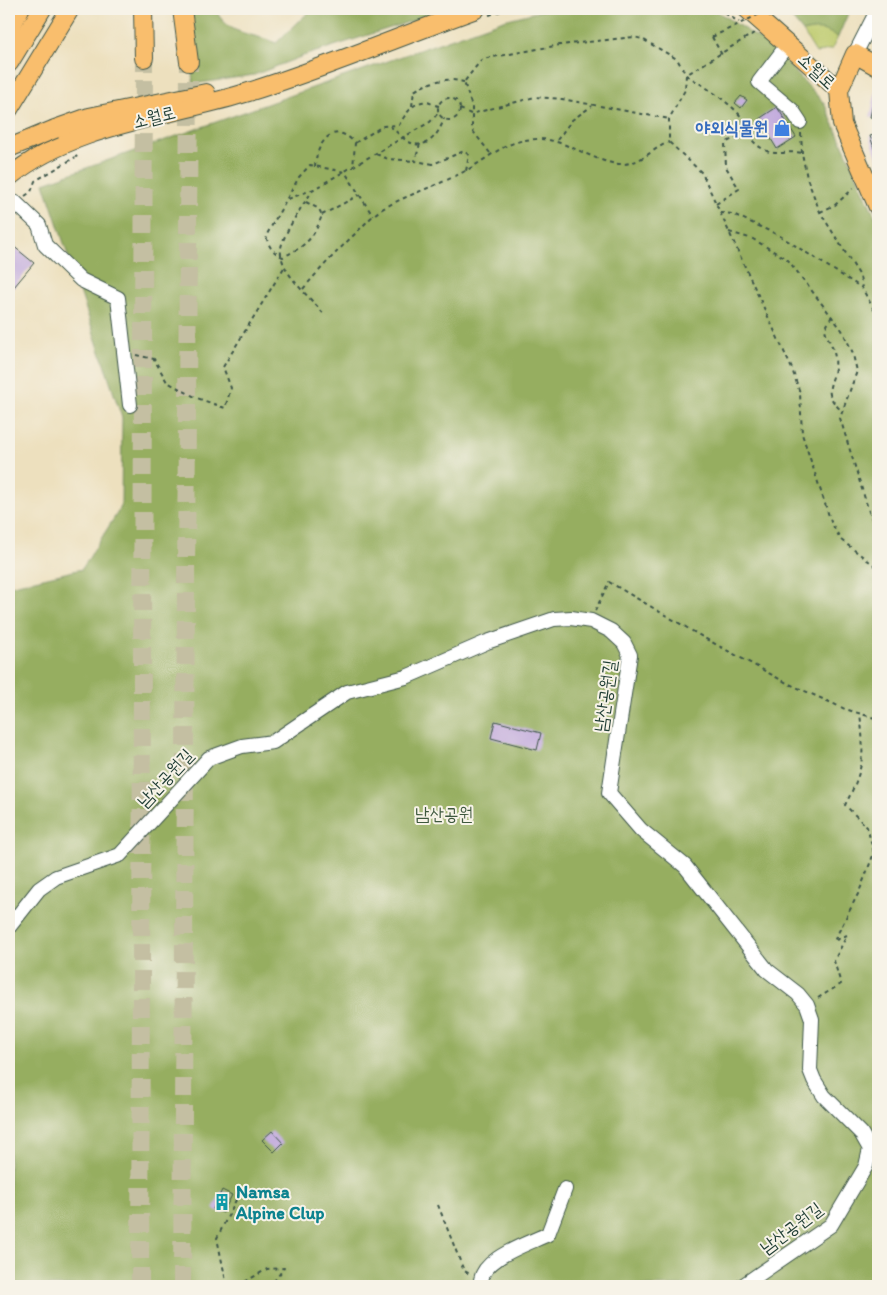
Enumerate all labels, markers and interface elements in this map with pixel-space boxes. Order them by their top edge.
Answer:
street label: 소월로 [794,48,840,94]
street label: 소월로 [130,101,178,133]
place label: 야외식물원 [696,117,768,139]
shop icon: 야외식물원 [772,118,792,138]
street label: 남산공원길 [589,658,621,733]
street label: 남산공원길 [132,744,198,812]
park label: 남산공원 [415,803,473,825]
place label: Namsa Alpine Clup [235,1181,325,1224]
building icon: Namsa Alpine Clup [212,1192,232,1212]
street label: 남산공원길 [755,1197,827,1259]

